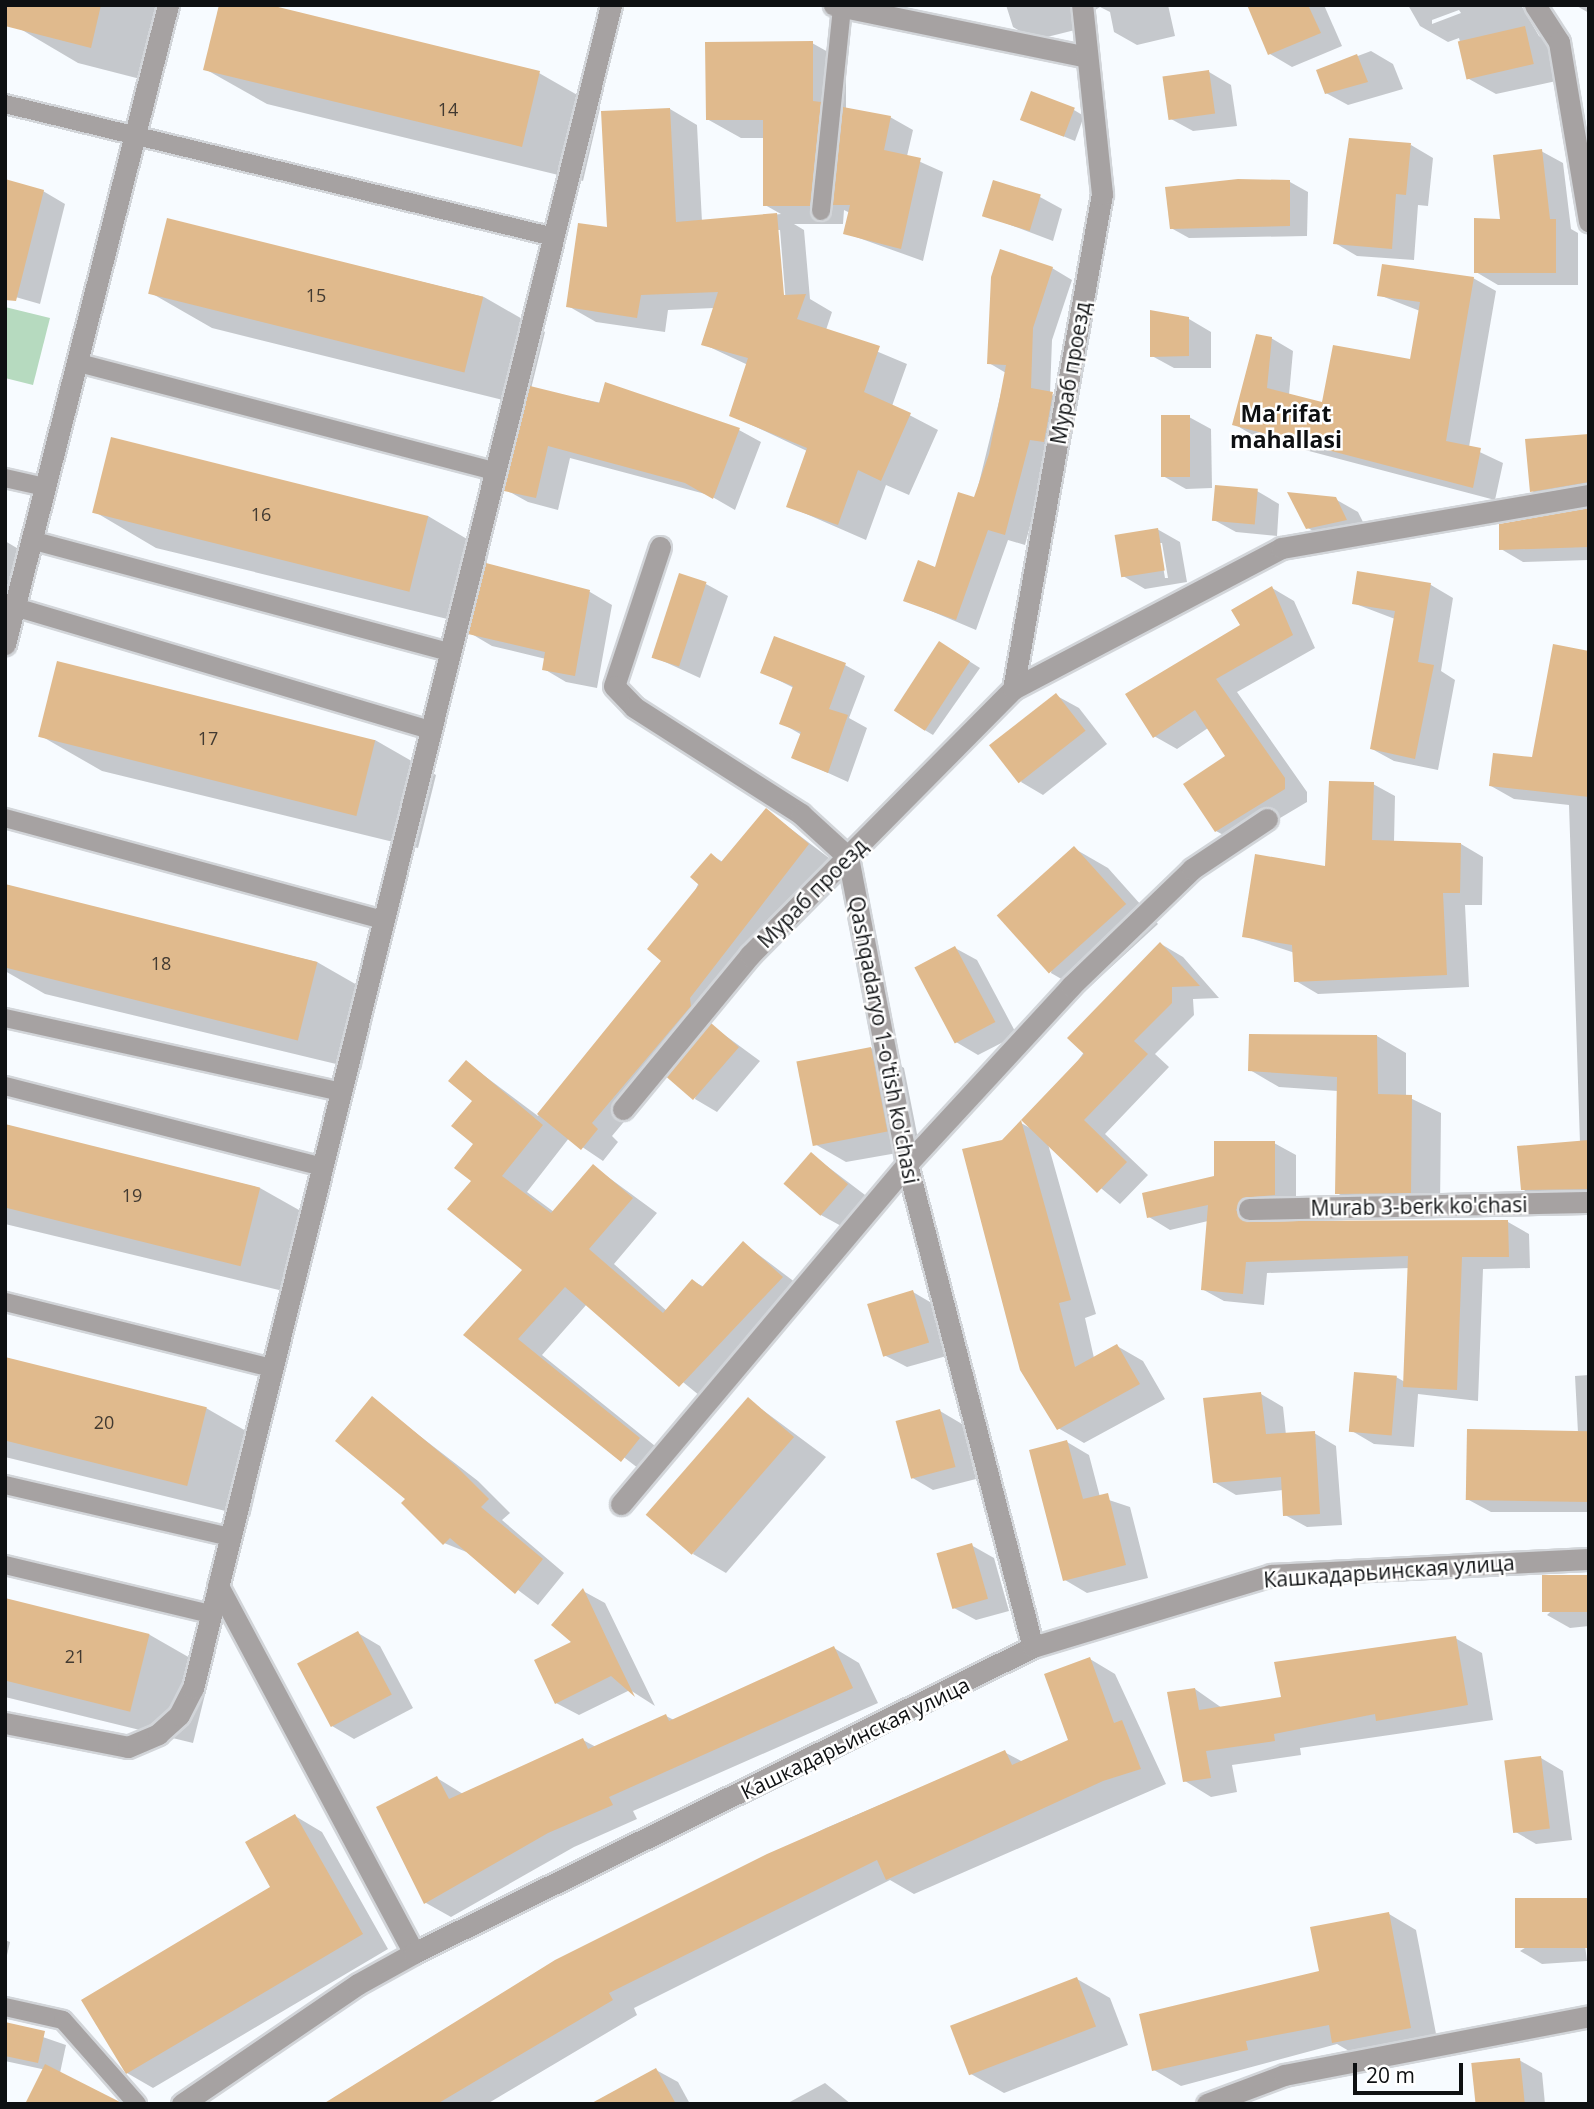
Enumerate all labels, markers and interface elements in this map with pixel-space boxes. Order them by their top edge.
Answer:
house number: 14 [438,98,458,120]
house number: 15 [306,284,326,306]
street label: Мураб проезд [1045,300,1095,446]
district label: Maʼrifat mahallasi [1230,399,1342,453]
house number: 16 [251,503,271,525]
house number: 17 [198,727,218,749]
street label: Мураб проезд [752,833,872,953]
street label: Qashqadaryo 1-o'tish ko'chasi [844,894,924,1186]
house number: 18 [151,952,171,974]
house number: 19 [122,1184,142,1206]
street label: Murab 3-berk ko'chasi [1310,1192,1528,1220]
house number: 20 [94,1411,114,1433]
street label: Кашкадарьинская улица [1263,1550,1515,1592]
house number: 21 [65,1645,85,1667]
street label: Кашкадарьинская улица [736,1672,974,1804]
scale bar [1356,2050,1466,2094]
text: 20 m [1366,2061,1415,2089]

